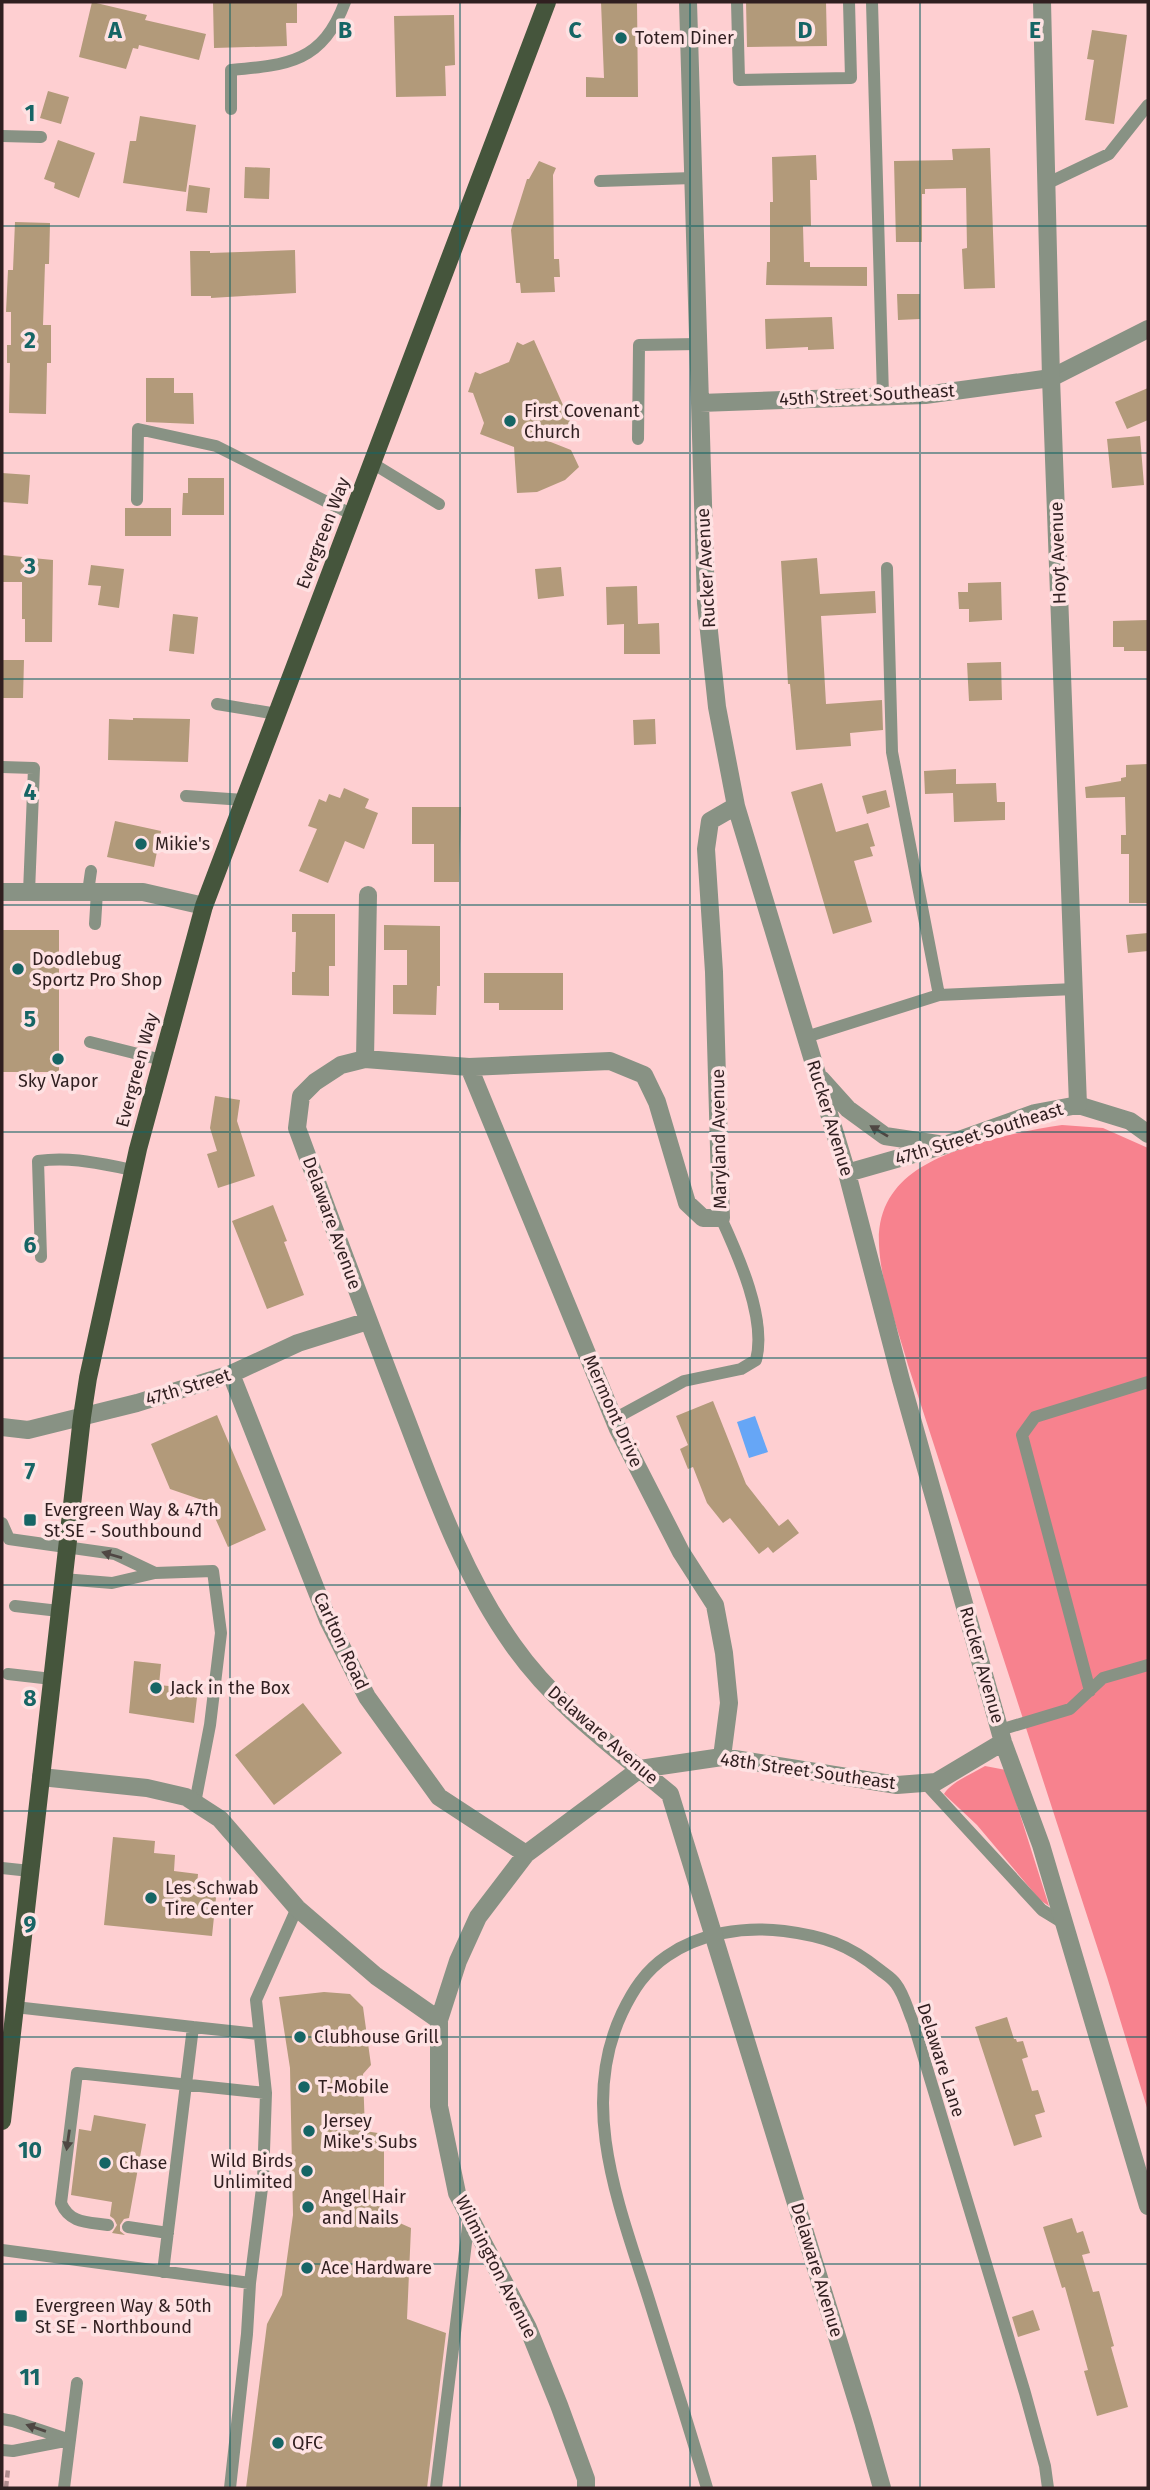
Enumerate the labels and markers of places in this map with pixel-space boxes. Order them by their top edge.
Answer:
place label: Totem Diner [635,27,734,49]
marker: Totem Diner [613,30,629,46]
place label: First Covenant Church [524,400,640,443]
marker: First Covenant Church [502,413,518,429]
place label: Mikie's [155,833,210,855]
marker: Mikie's [133,836,149,852]
place label: Doodlebug Sportz Pro Shop [32,948,162,991]
marker: Doodlebug Sportz Pro Shop [10,961,26,977]
marker: Sky Vapor [50,1051,66,1067]
place label: Sky Vapor [18,1070,98,1092]
place label: Evergreen Way & 47th St SE - Southbound [44,1499,219,1542]
marker: Evergreen Way & 47th St SE - Southbound [22,1512,38,1528]
place label: Jack in the Box [170,1677,290,1699]
marker: Jack in the Box [148,1680,164,1696]
place label: Les Schwab Tire Center [165,1877,259,1920]
marker: Les Schwab Tire Center [143,1890,159,1906]
place label: Clubhouse Grill [314,2026,439,2048]
marker: Clubhouse Grill [292,2029,308,2045]
place label: T-Mobile [318,2076,389,2098]
marker: T-Mobile [296,2079,312,2095]
place label: Jersey Mike's Subs [323,2110,417,2153]
marker: Jersey Mike's Subs [301,2123,317,2139]
place label: Wild Birds Unlimited [211,2150,293,2193]
place label: Chase [119,2152,167,2174]
marker: Chase [97,2155,113,2171]
marker: Wild Birds Unlimited [299,2163,315,2179]
place label: Angel Hair and Nails [322,2186,406,2229]
marker: Angel Hair and Nails [300,2199,316,2215]
place label: Ace Hardware [321,2257,432,2279]
marker: Ace Hardware [299,2260,315,2276]
place label: Evergreen Way & 50th St SE - Northbound [35,2295,212,2338]
marker: Evergreen Way & 50th St SE - Northbound [13,2308,29,2324]
place label: QFC [292,2432,323,2454]
marker: QFC [270,2435,286,2451]

